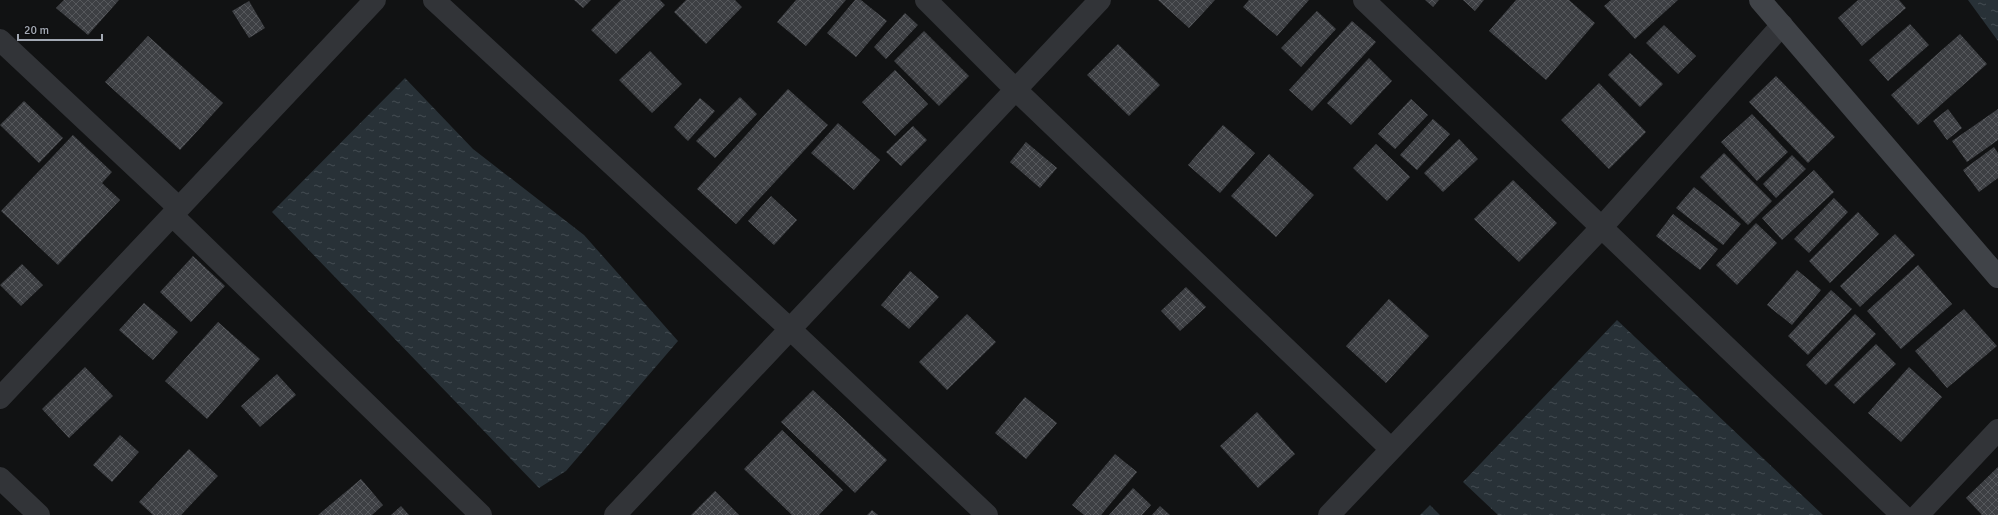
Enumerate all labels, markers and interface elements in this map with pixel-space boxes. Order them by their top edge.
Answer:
scale bar [18,16,102,42]
text: 20 m [24,23,49,38]

